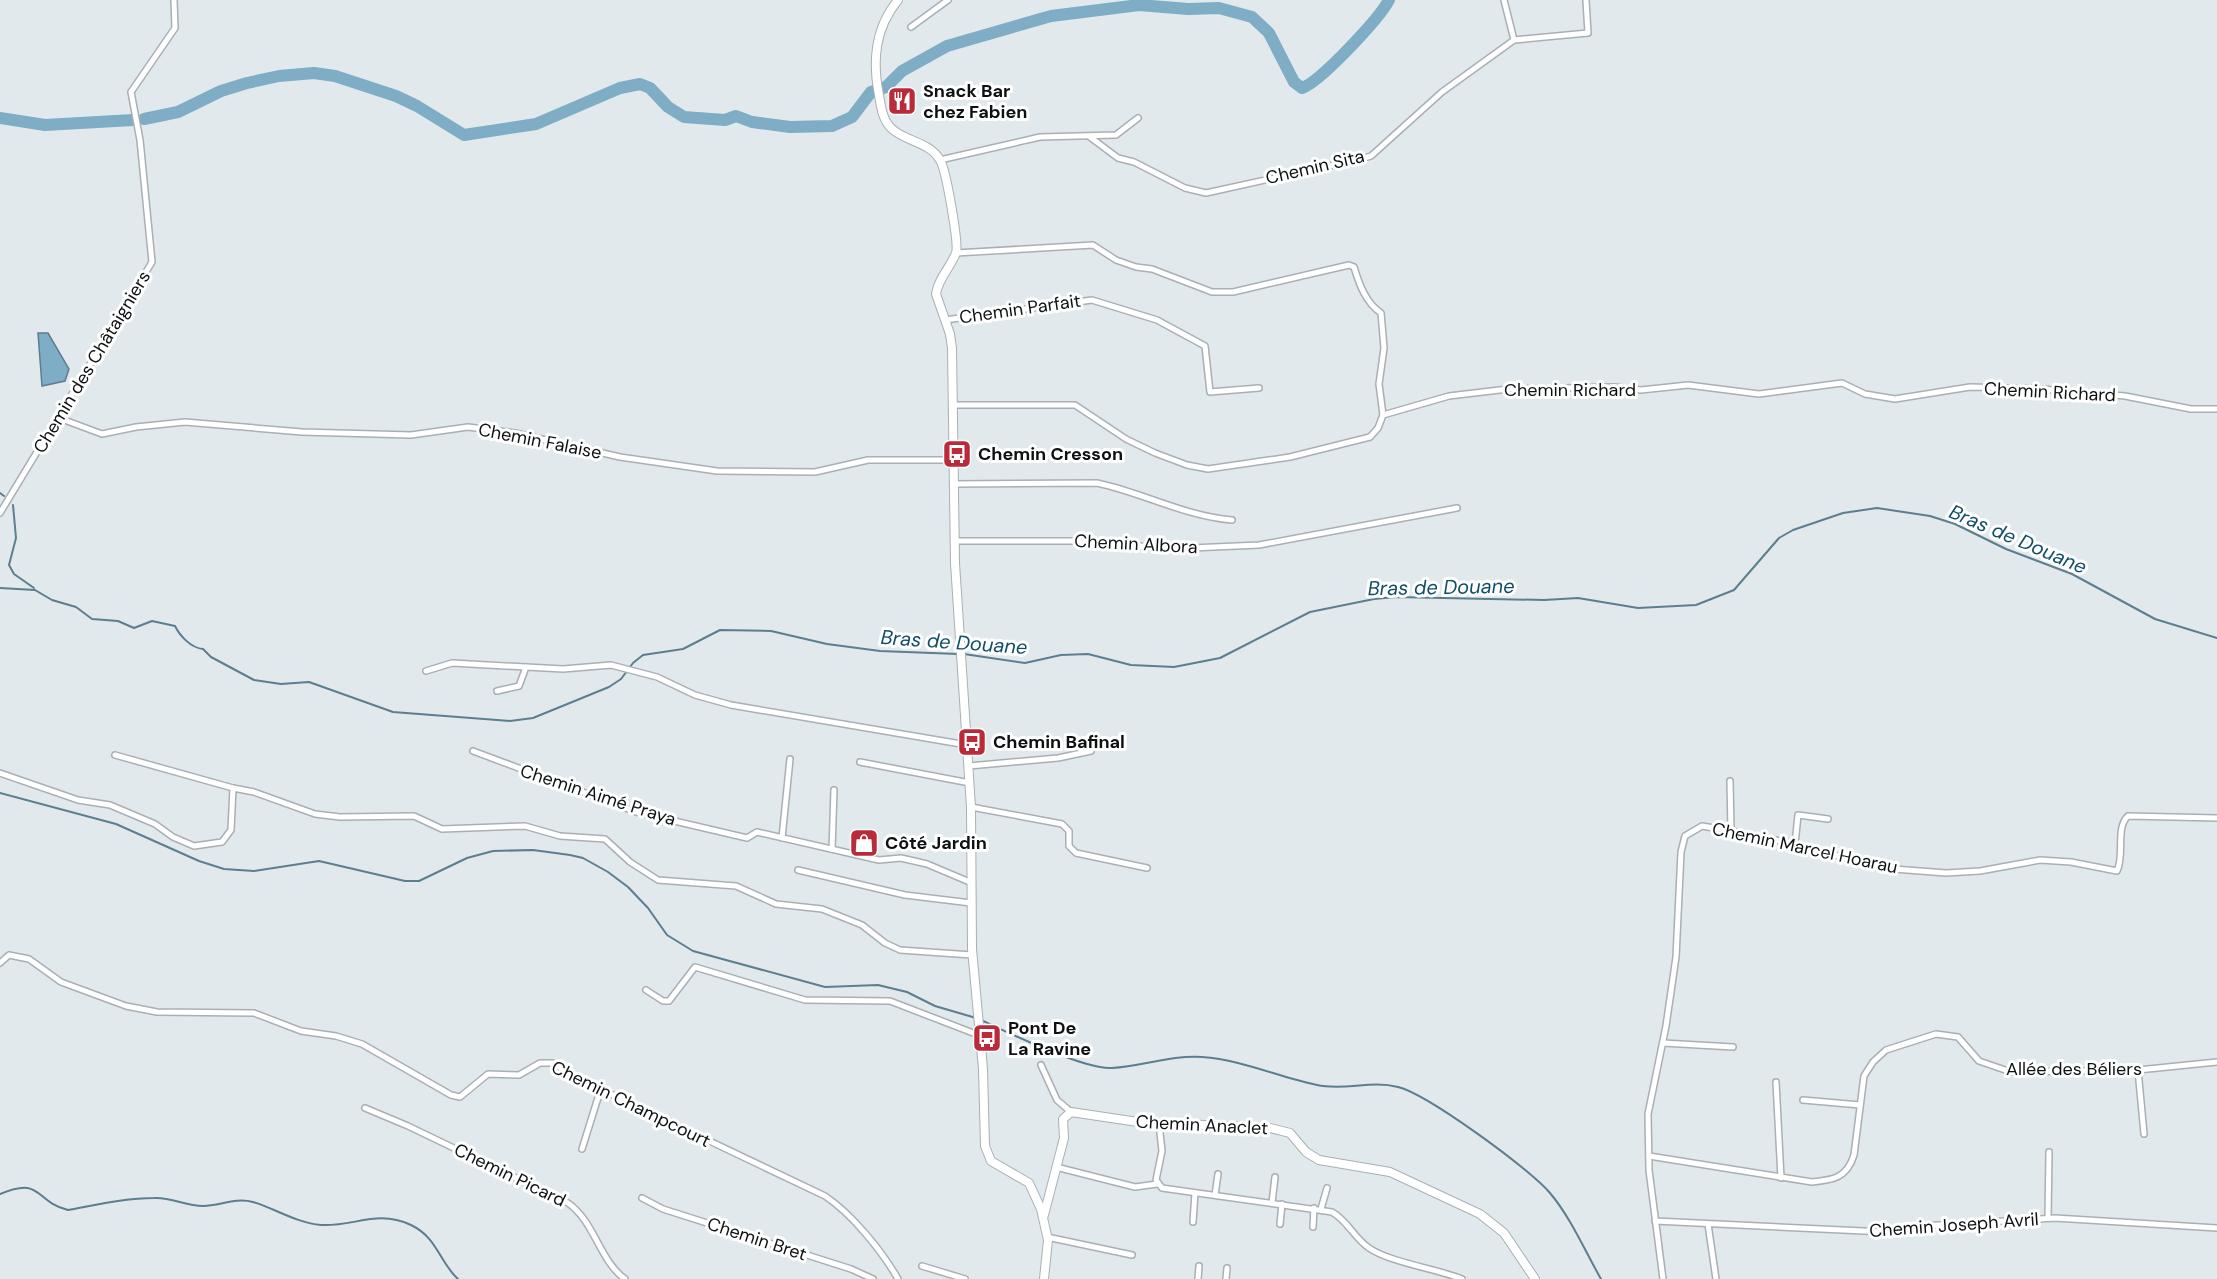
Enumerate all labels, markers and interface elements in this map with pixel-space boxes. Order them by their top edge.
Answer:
place label: Snack Bar chez Fabien [923,79,1027,124]
restaurant icon: Snack Bar chez Fabien [886,85,918,117]
street label: Chemin Sita [1263,144,1367,190]
street label: Chemin des Châtaigniers [28,266,156,458]
street label: Chemin Parfait [958,289,1082,329]
street label: Chemin Richard [1983,377,2117,407]
street label: Chemin Richard [1504,378,1636,402]
street label: Chemin Falaise [476,417,604,465]
bus stop icon: Chemin Cresson [941,438,973,470]
place label: Chemin Cresson [978,442,1123,466]
water label: Bras de Douane [1945,498,2091,580]
street label: Chemin Albora [1074,529,1198,559]
water label: Bras de Douane [1367,573,1515,601]
water label: Bras de Douane [880,624,1028,660]
bus stop icon: Chemin Bafinal [956,726,988,758]
place label: Chemin Bafinal [993,730,1125,754]
street label: Chemin Aimé Praya [517,759,679,831]
street label: Chemin Marcel Hoarau [1710,817,1900,879]
shop icon: Côté Jardin [848,827,880,859]
place label: Côté Jardin [885,831,987,855]
place label: Pont De La Ravine [1008,1016,1091,1061]
bus stop icon: Pont De La Ravine [971,1022,1003,1054]
street label: Chemin Champcourt [547,1055,715,1153]
street label: Allée des Béliers [2006,1057,2142,1081]
street label: Chemin Anaclet [1135,1110,1269,1140]
street label: Chemin Picard [450,1138,570,1212]
street label: Chemin Joseph Avril [1868,1207,2040,1243]
street label: Chemin Bret [704,1212,810,1266]

